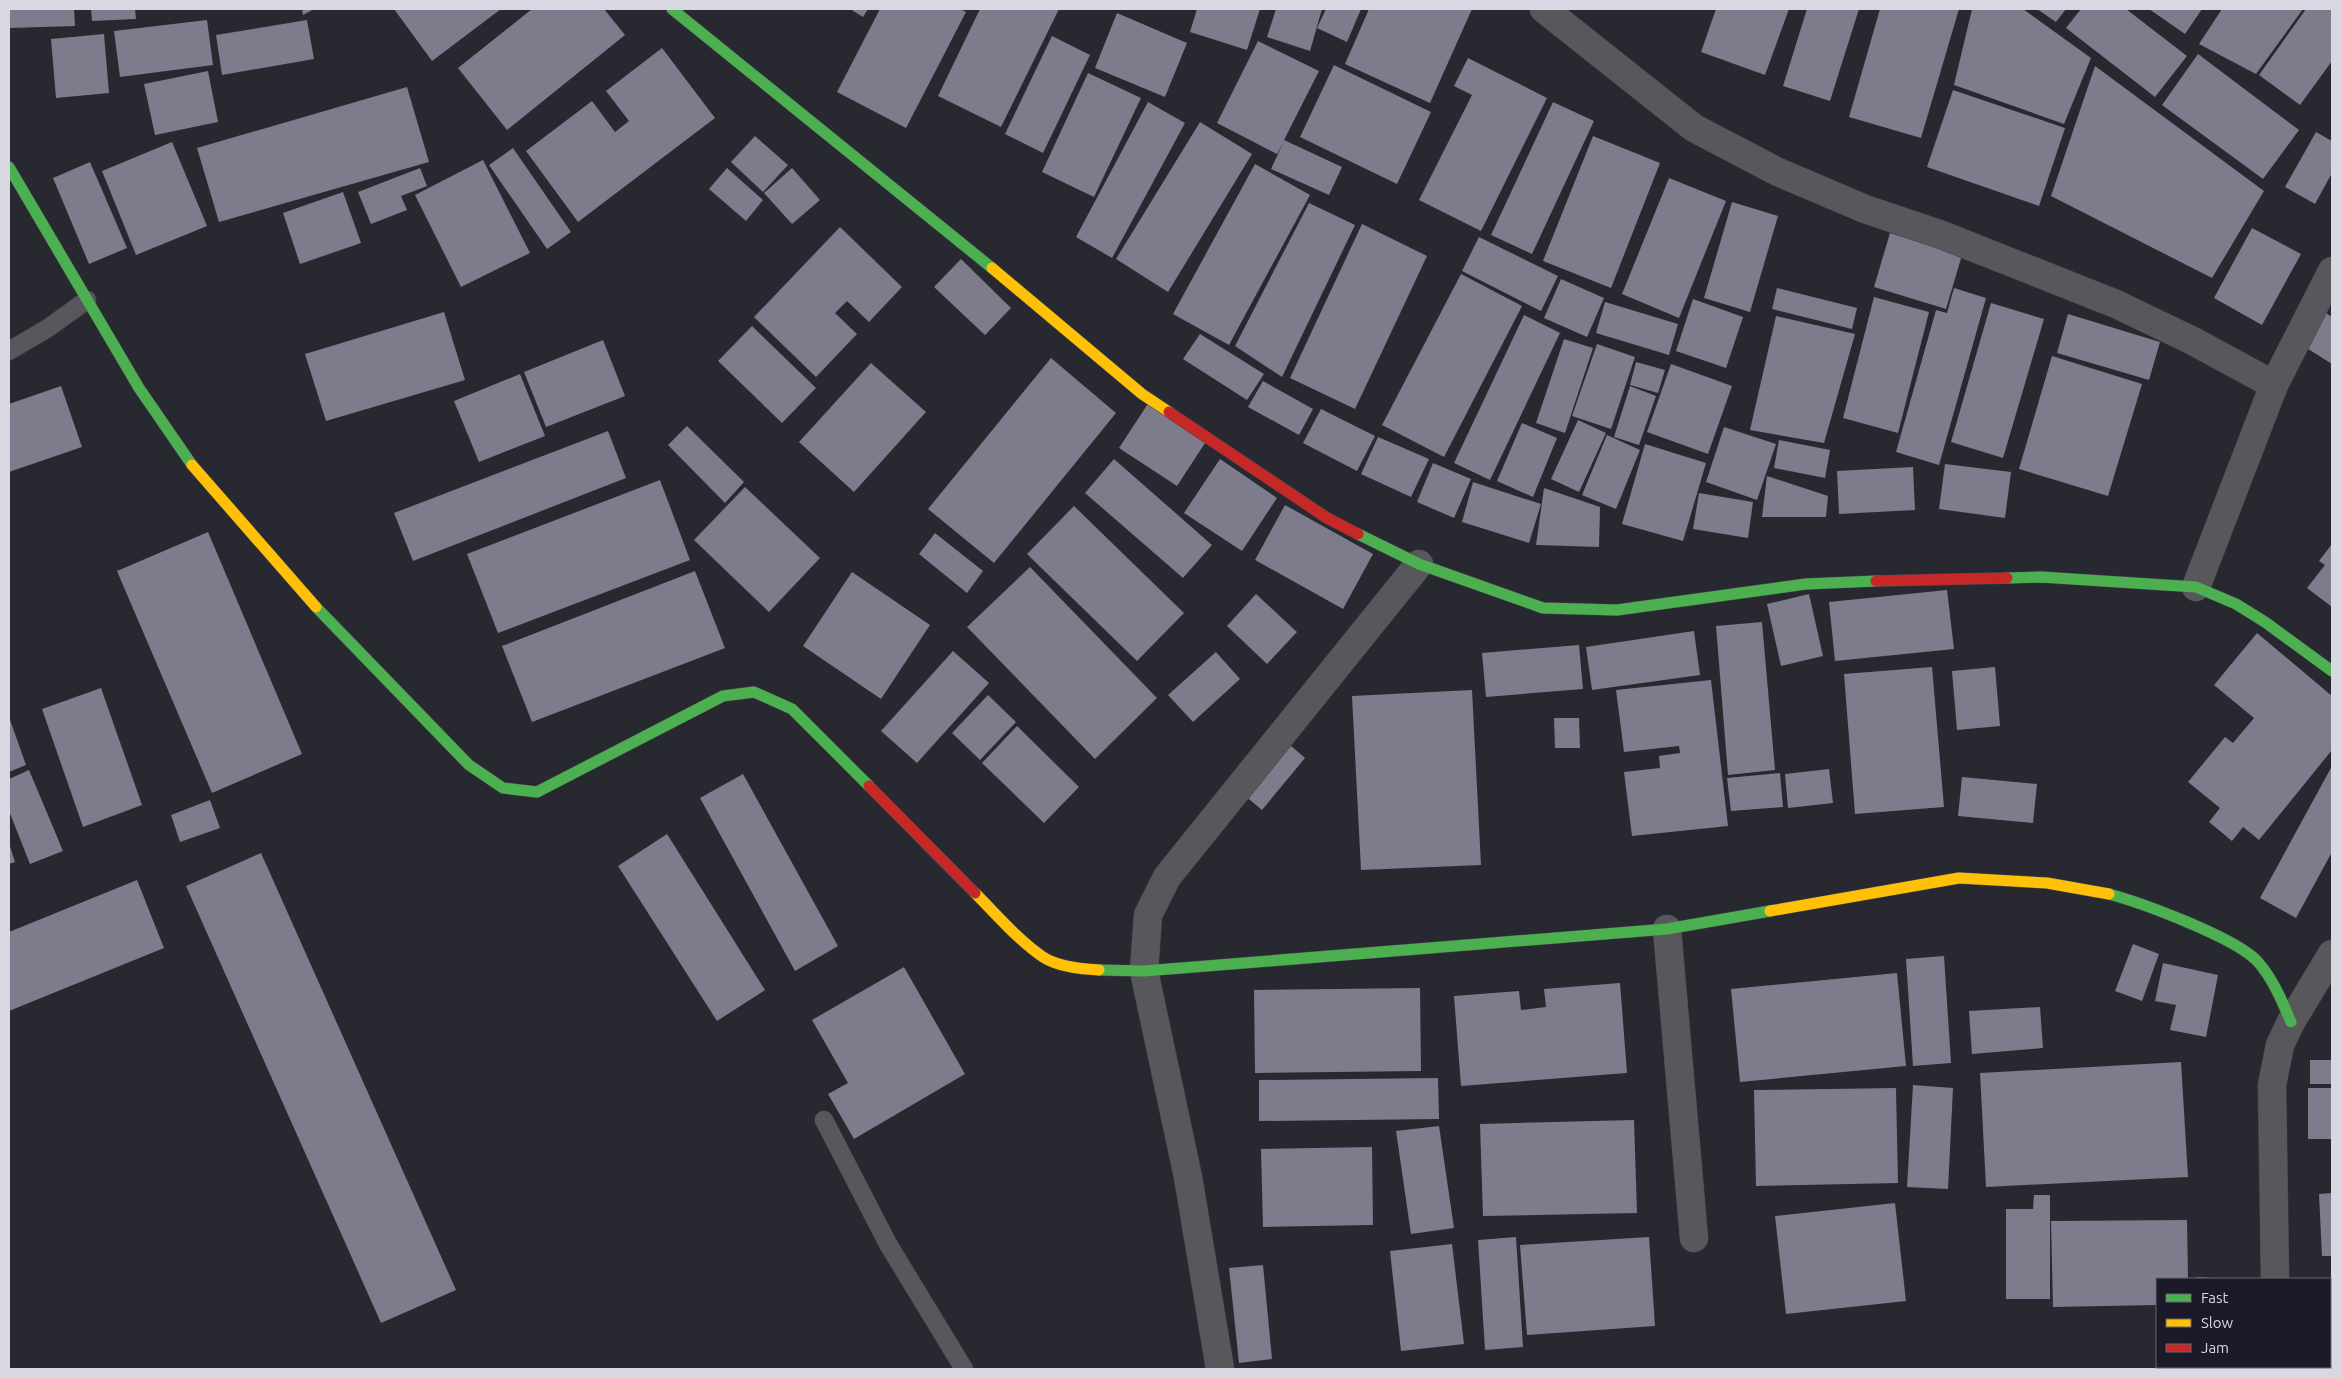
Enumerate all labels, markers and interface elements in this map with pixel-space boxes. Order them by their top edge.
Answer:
legend [2156,1278,2331,1368]
text: Fast [2201,1289,2229,1306]
text: Slow [2201,1314,2234,1331]
text: Jam [2201,1339,2229,1356]

